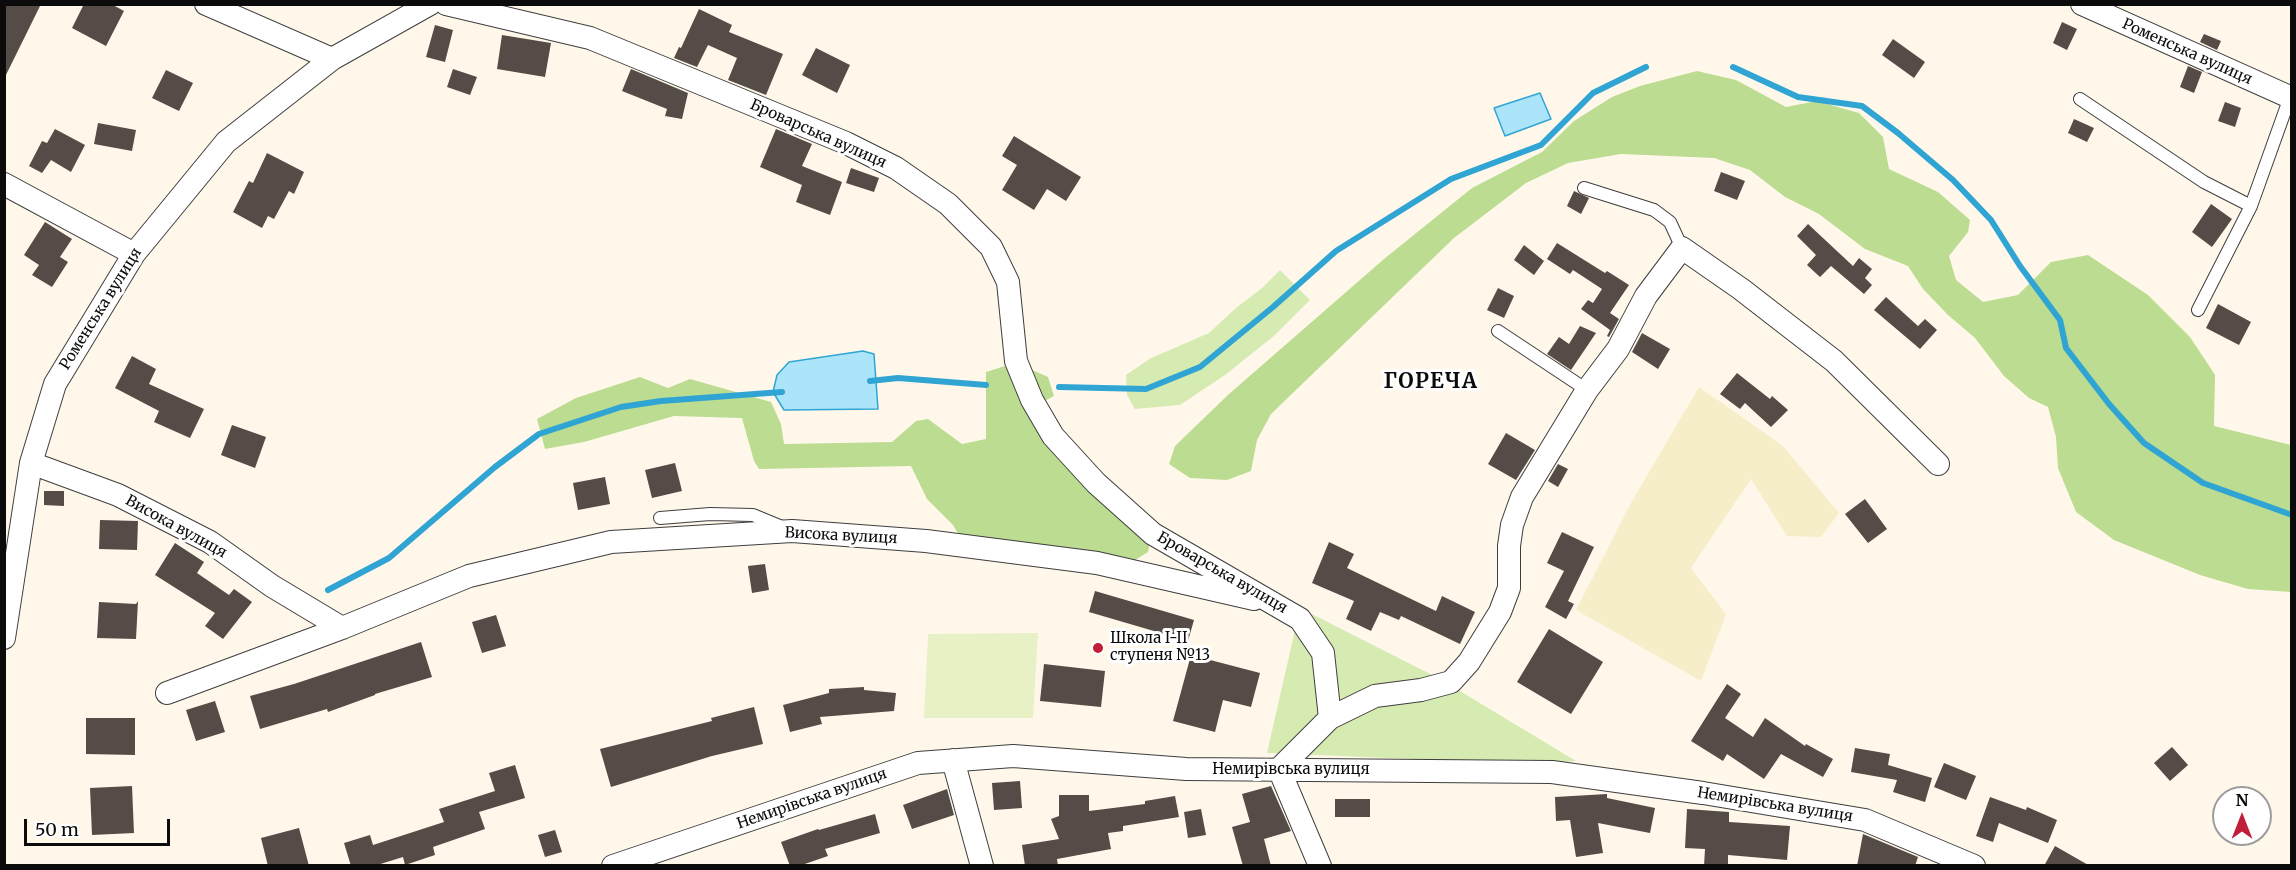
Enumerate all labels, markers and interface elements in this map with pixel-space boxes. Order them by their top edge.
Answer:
street label: Роменська вулиця [2119,15,2255,89]
street label: Броварська вулиця [747,96,889,172]
street label: Роменська вулиця [56,245,146,373]
district label: ГОРЕЧА [1384,369,1478,395]
street label: Висока вулиця [122,492,230,562]
street label: Висока вулиця [784,524,898,548]
street label: Броварська вулиця [1154,528,1290,618]
place label: Школа I-II ступеня №13 [1110,630,1210,665]
marker: Школа I-II ступеня №13 [1091,641,1105,655]
street label: Немирівська вулиця [1212,761,1370,779]
street label: Немирівська вулиця [735,765,889,833]
street label: Немирівська вулиця [1696,784,1854,826]
north arrow [2212,786,2272,846]
text: N [2236,790,2248,810]
scale bar [27,807,172,845]
text: 50 m [35,818,79,841]

